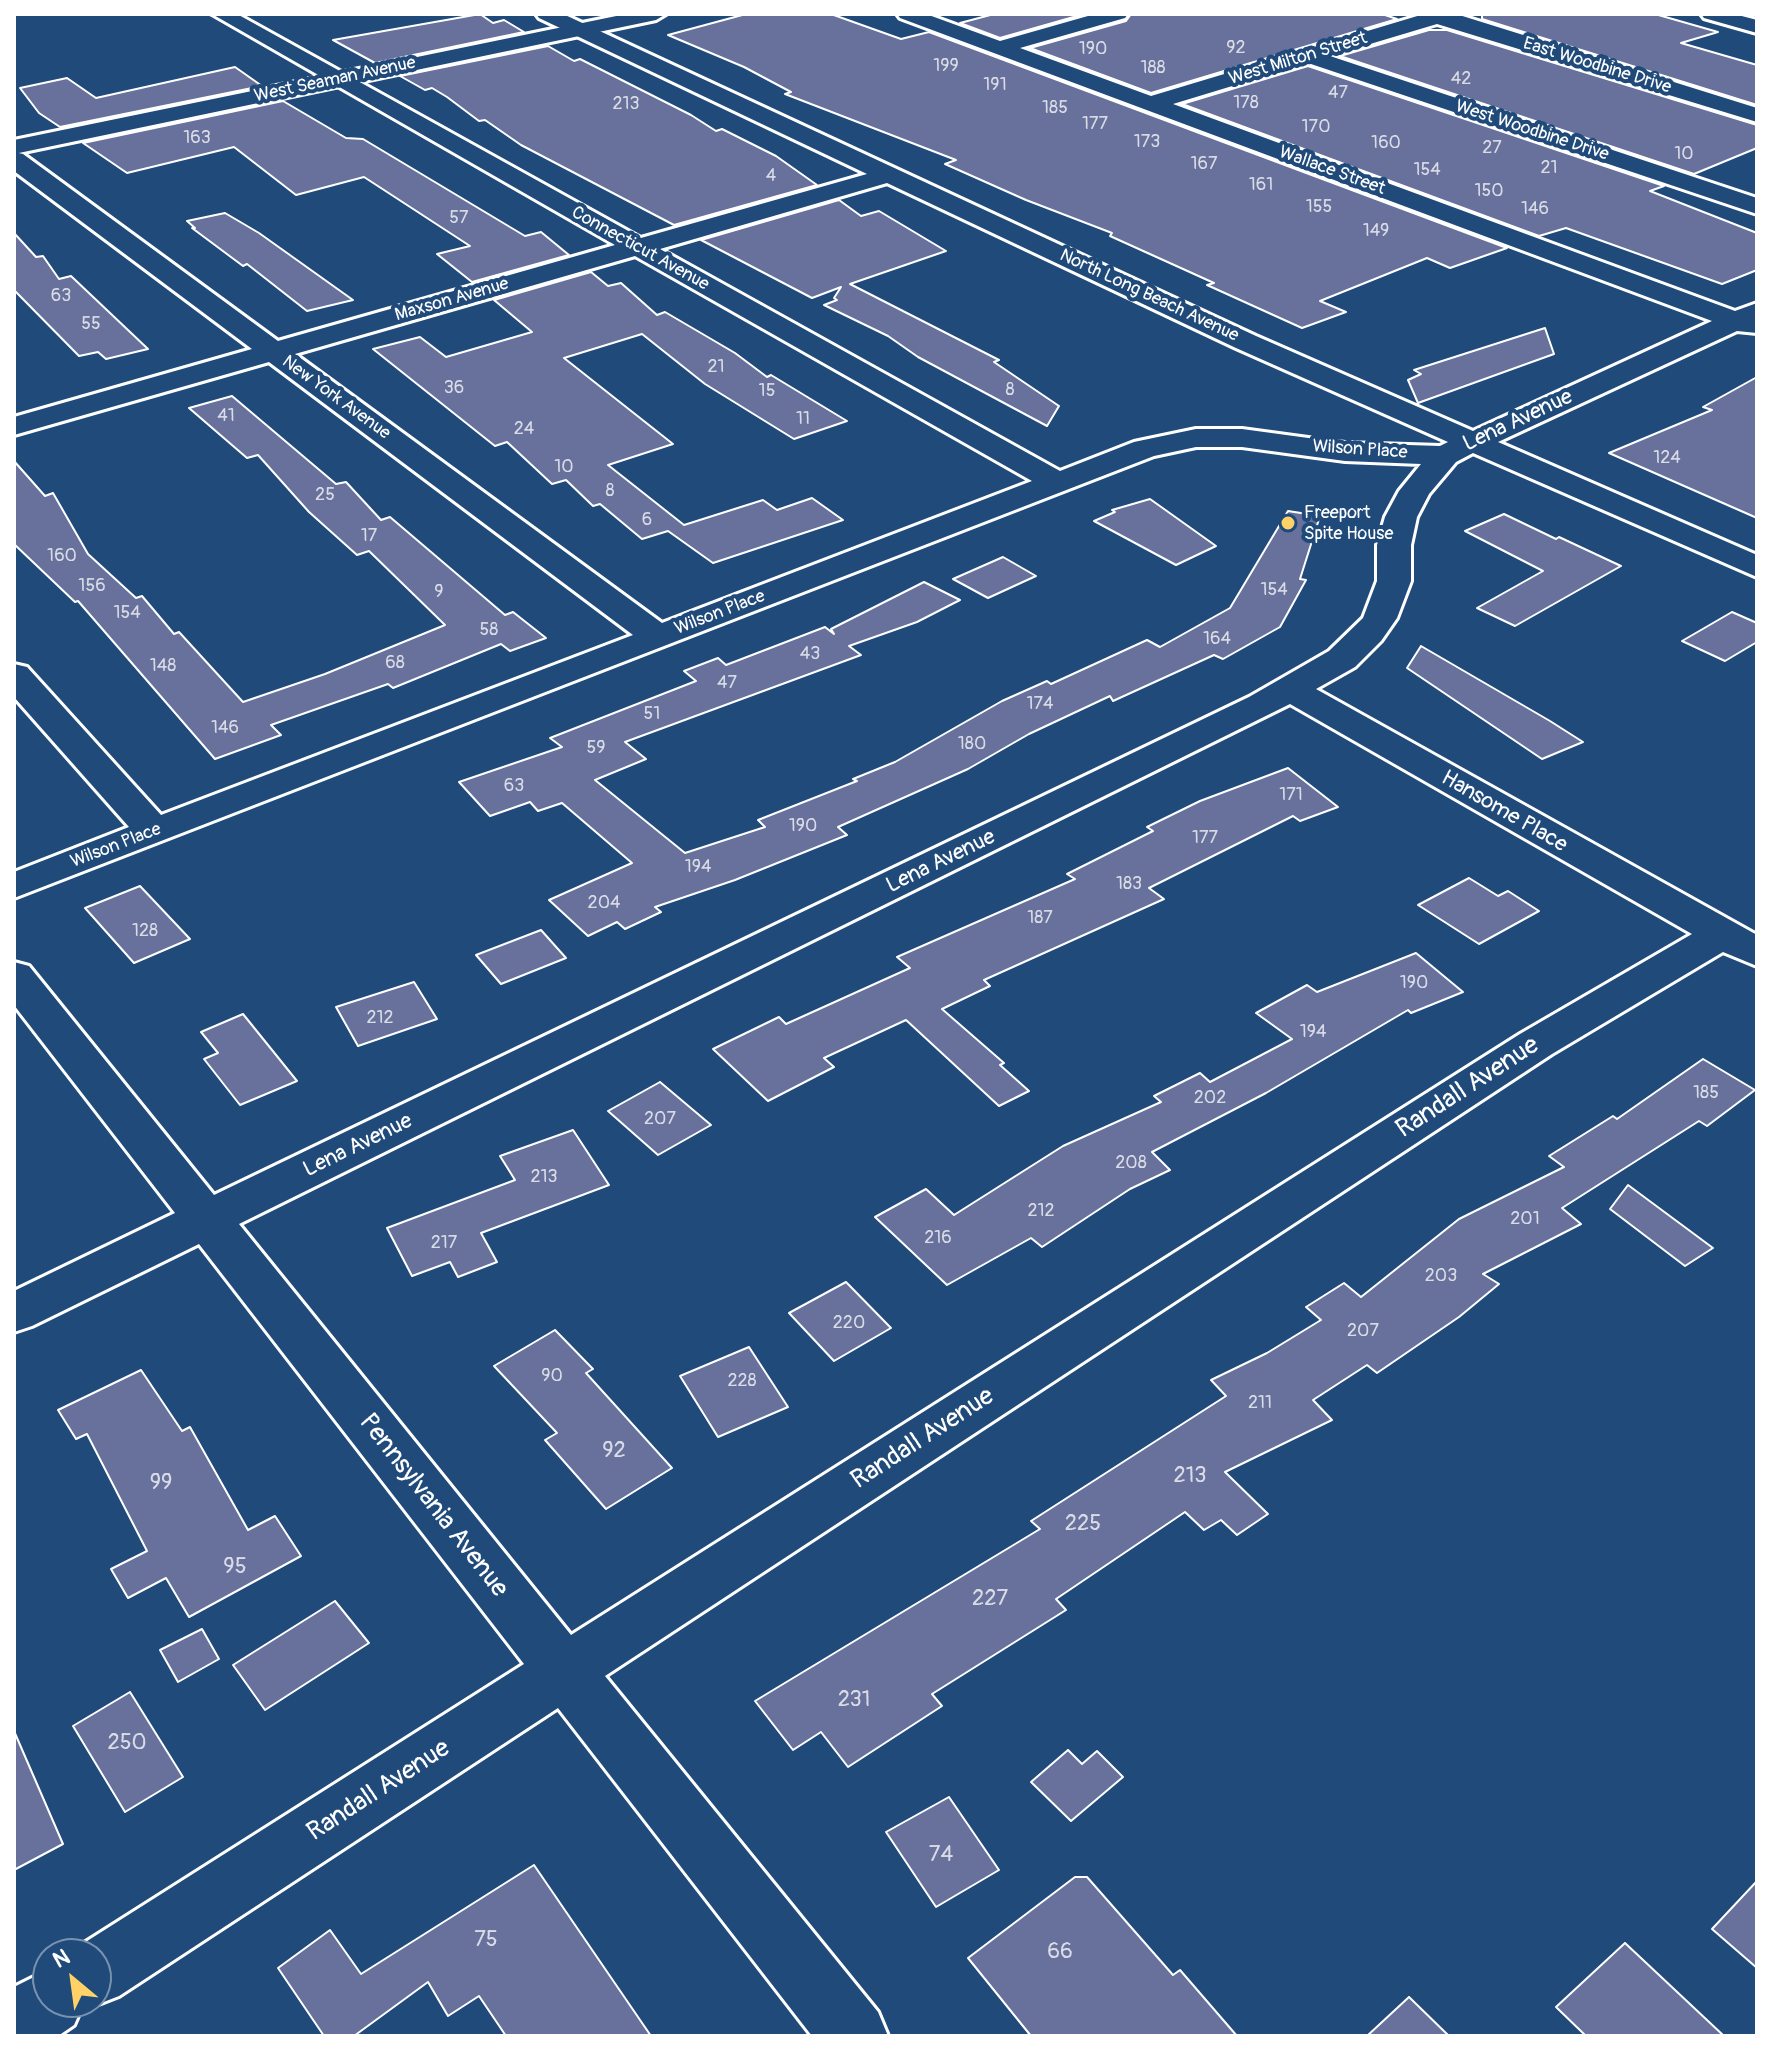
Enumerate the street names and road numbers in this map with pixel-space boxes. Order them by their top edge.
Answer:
street label: West Milton Street [1226,28,1370,90]
street label: East Woodbine Drive [1520,33,1674,99]
street label: West Seaman Avenue [252,52,418,108]
street label: West Woodbine Drive [1452,96,1612,166]
street label: Wallace Street [1276,142,1388,200]
street label: Connecticut Avenue [567,202,713,296]
street label: North Long Beach Avenue [1056,245,1242,347]
street label: Maxson Avenue [393,273,511,327]
street label: New York Avenue [278,351,394,445]
street label: Lena Avenue [1459,384,1577,458]
street label: Wilson Place [1312,436,1408,464]
street label: Wilson Place [672,586,768,640]
street label: Hansome Place [1436,765,1572,859]
street label: Wilson Place [68,819,164,873]
street label: Lena Avenue [882,824,1000,900]
street label: Randall Avenue [1391,1030,1545,1146]
street label: Lena Avenue [299,1108,417,1184]
street label: Randall Avenue [846,1381,1000,1497]
street label: Pennsylvania Avenue [352,1408,514,1604]
street label: Randall Avenue [302,1733,456,1849]

